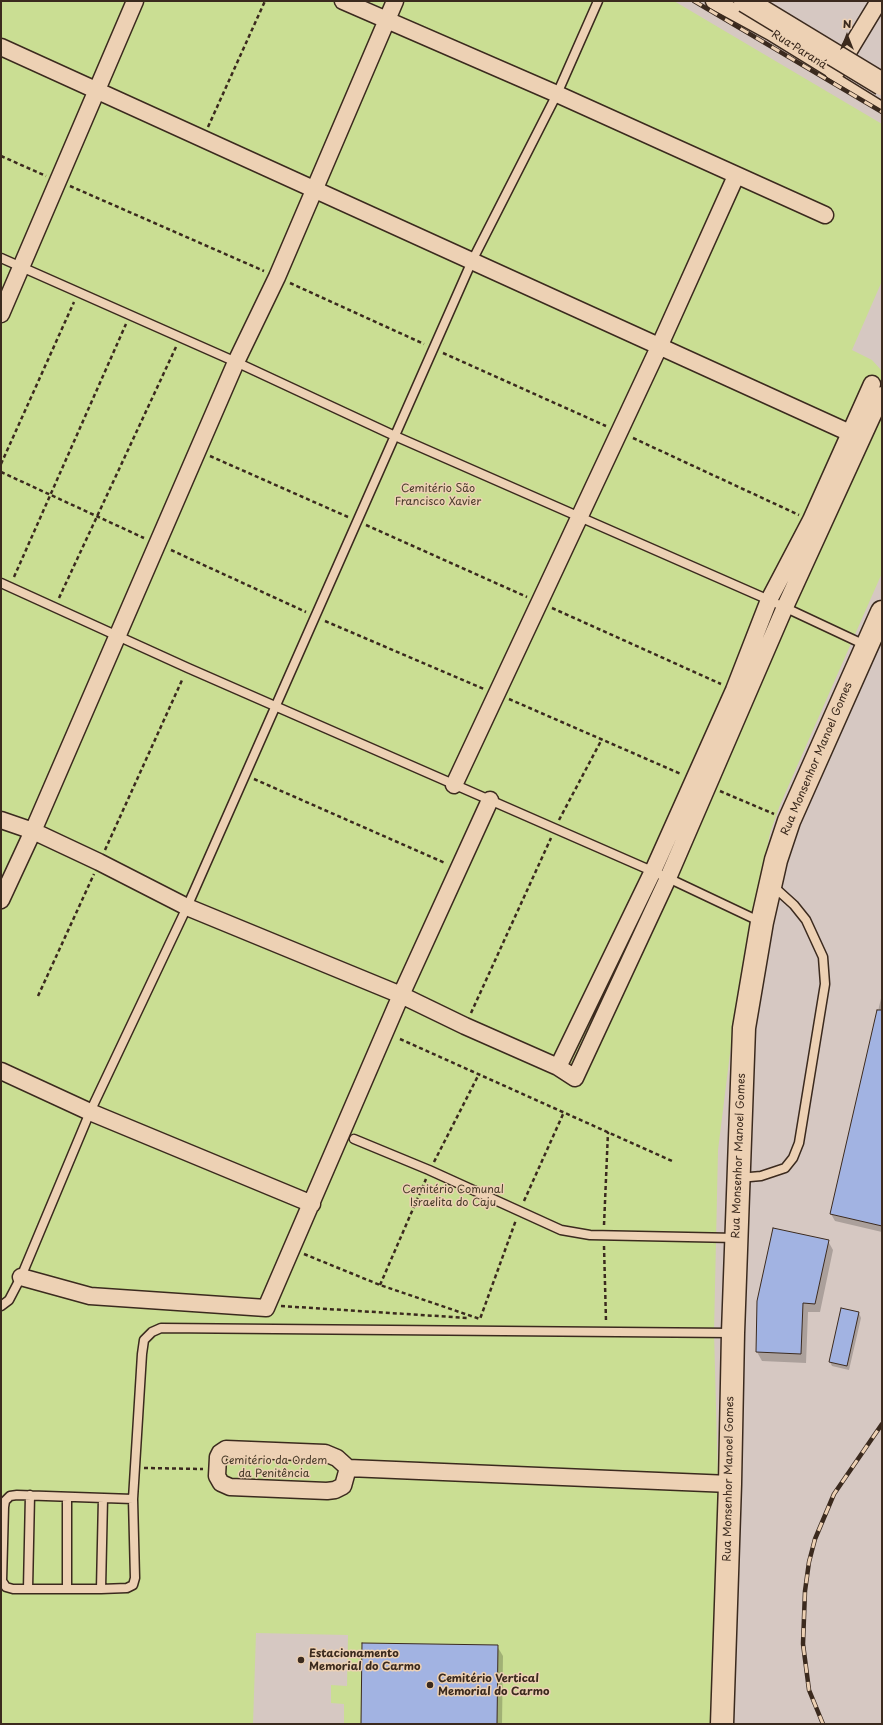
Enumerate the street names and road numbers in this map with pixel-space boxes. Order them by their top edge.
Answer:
street label: Rua Paraná [769,28,829,72]
street label: Rua Monsenhor Manoel Gomes [779,680,855,838]
street label: Rua Monsenhor Manoel Gomes [730,1073,748,1239]
street label: Rua Monsenhor Manoel Gomes [721,1396,737,1562]

